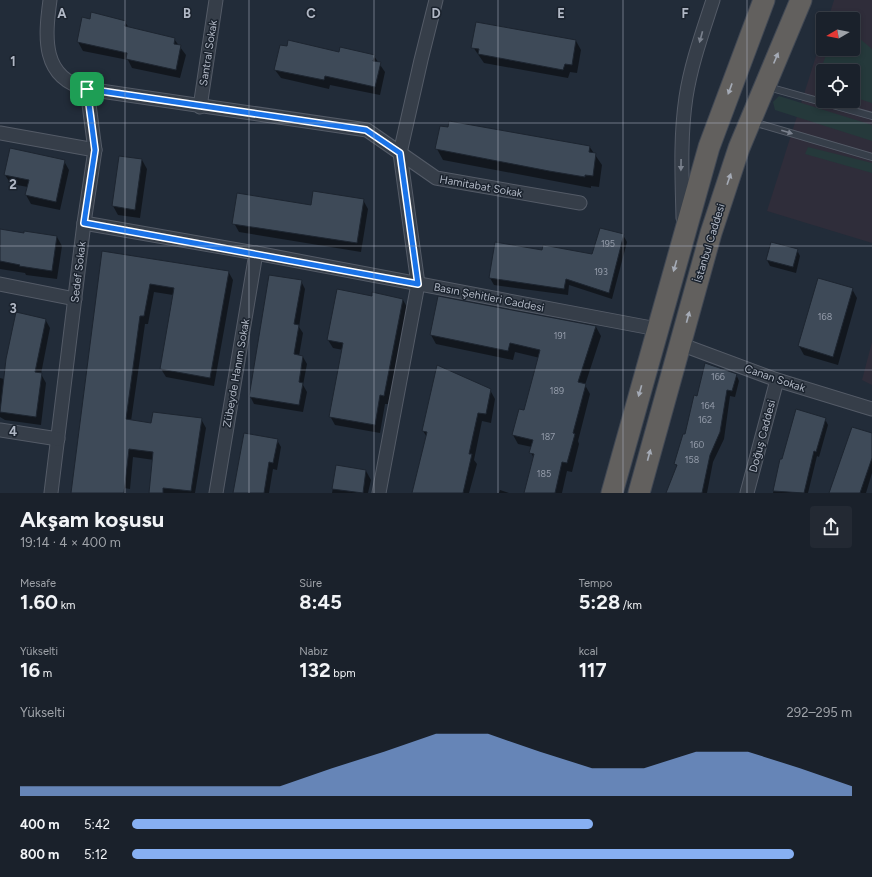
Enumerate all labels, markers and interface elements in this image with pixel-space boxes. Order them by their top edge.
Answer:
text: A [57,6,67,21]
text: B [183,6,191,21]
text: C [306,6,316,21]
text: D [431,6,441,21]
text: E [557,6,565,21]
text: F [681,6,689,21]
north arrow [816,12,860,56]
map controls [816,12,860,108]
street label: Santral Sokak [197,19,220,87]
one-way arrow [698,31,704,43]
one-way arrow [773,52,779,63]
text: 1 [10,54,16,69]
button: locate [816,64,860,108]
pin [70,72,104,106]
icon: arrive [76,78,98,100]
one-way arrow [727,83,733,95]
one-way arrow [782,129,794,135]
one-way arrow [678,159,685,171]
one-way arrow [726,172,732,184]
street label: Hamitabat Sokak [439,173,524,200]
text: 2 [9,177,17,192]
street label: İstanbul Caddesi [691,202,728,284]
house number: 195 [601,238,615,249]
street label: Sedef Sokak [68,240,89,303]
one-way arrow [672,260,678,272]
house number: 193 [594,266,608,277]
street label: Basın Şehitleri Caddesi [433,280,545,315]
text: 3 [9,301,17,316]
one-way arrow [685,310,691,323]
house number: 168 [818,311,833,322]
street label: Zübeyde Hanım Sokak [221,317,253,429]
house number: 191 [554,330,566,341]
street label: Canan Sokak [743,362,808,395]
house number: 166 [711,371,725,382]
house number: 189 [550,385,564,396]
one-way arrow [637,386,643,398]
street label: Doğuş Caddesi [747,398,778,474]
house number: 164 [701,400,716,411]
house number: 162 [698,414,712,425]
text: 4 [9,424,17,439]
house number: 187 [541,431,555,442]
house number: 160 [690,439,705,450]
one-way arrow [647,449,653,462]
house number: 158 [685,454,700,465]
house number: 185 [537,468,551,479]
text: Akşam koşusu [20,506,164,533]
button: share [810,506,852,548]
text: 19:14 · 4 × 400 m [20,535,121,550]
text: Mesafe [20,577,56,590]
text: Süre [299,577,322,590]
text: Tempo [579,577,612,590]
text: 1.60 [20,590,58,614]
text: 8:45 [299,590,342,614]
text: 5:28 [579,590,620,614]
text: km [58,599,75,612]
text: /km [620,599,642,612]
text: Yükselti [20,645,58,658]
text: Nabız [299,645,328,658]
text: kcal [579,645,598,658]
text: 16 [20,658,40,682]
text: 132 [299,658,330,682]
text: 117 [579,658,607,682]
text: m [40,667,52,680]
text: bpm [330,667,356,680]
text: Yükselti [20,705,65,720]
text: 292–295 m [787,705,852,720]
text: 400 m [20,817,60,832]
text: 5:42 [84,817,110,832]
text: 800 m [20,847,59,862]
text: 5:12 [84,847,107,862]

